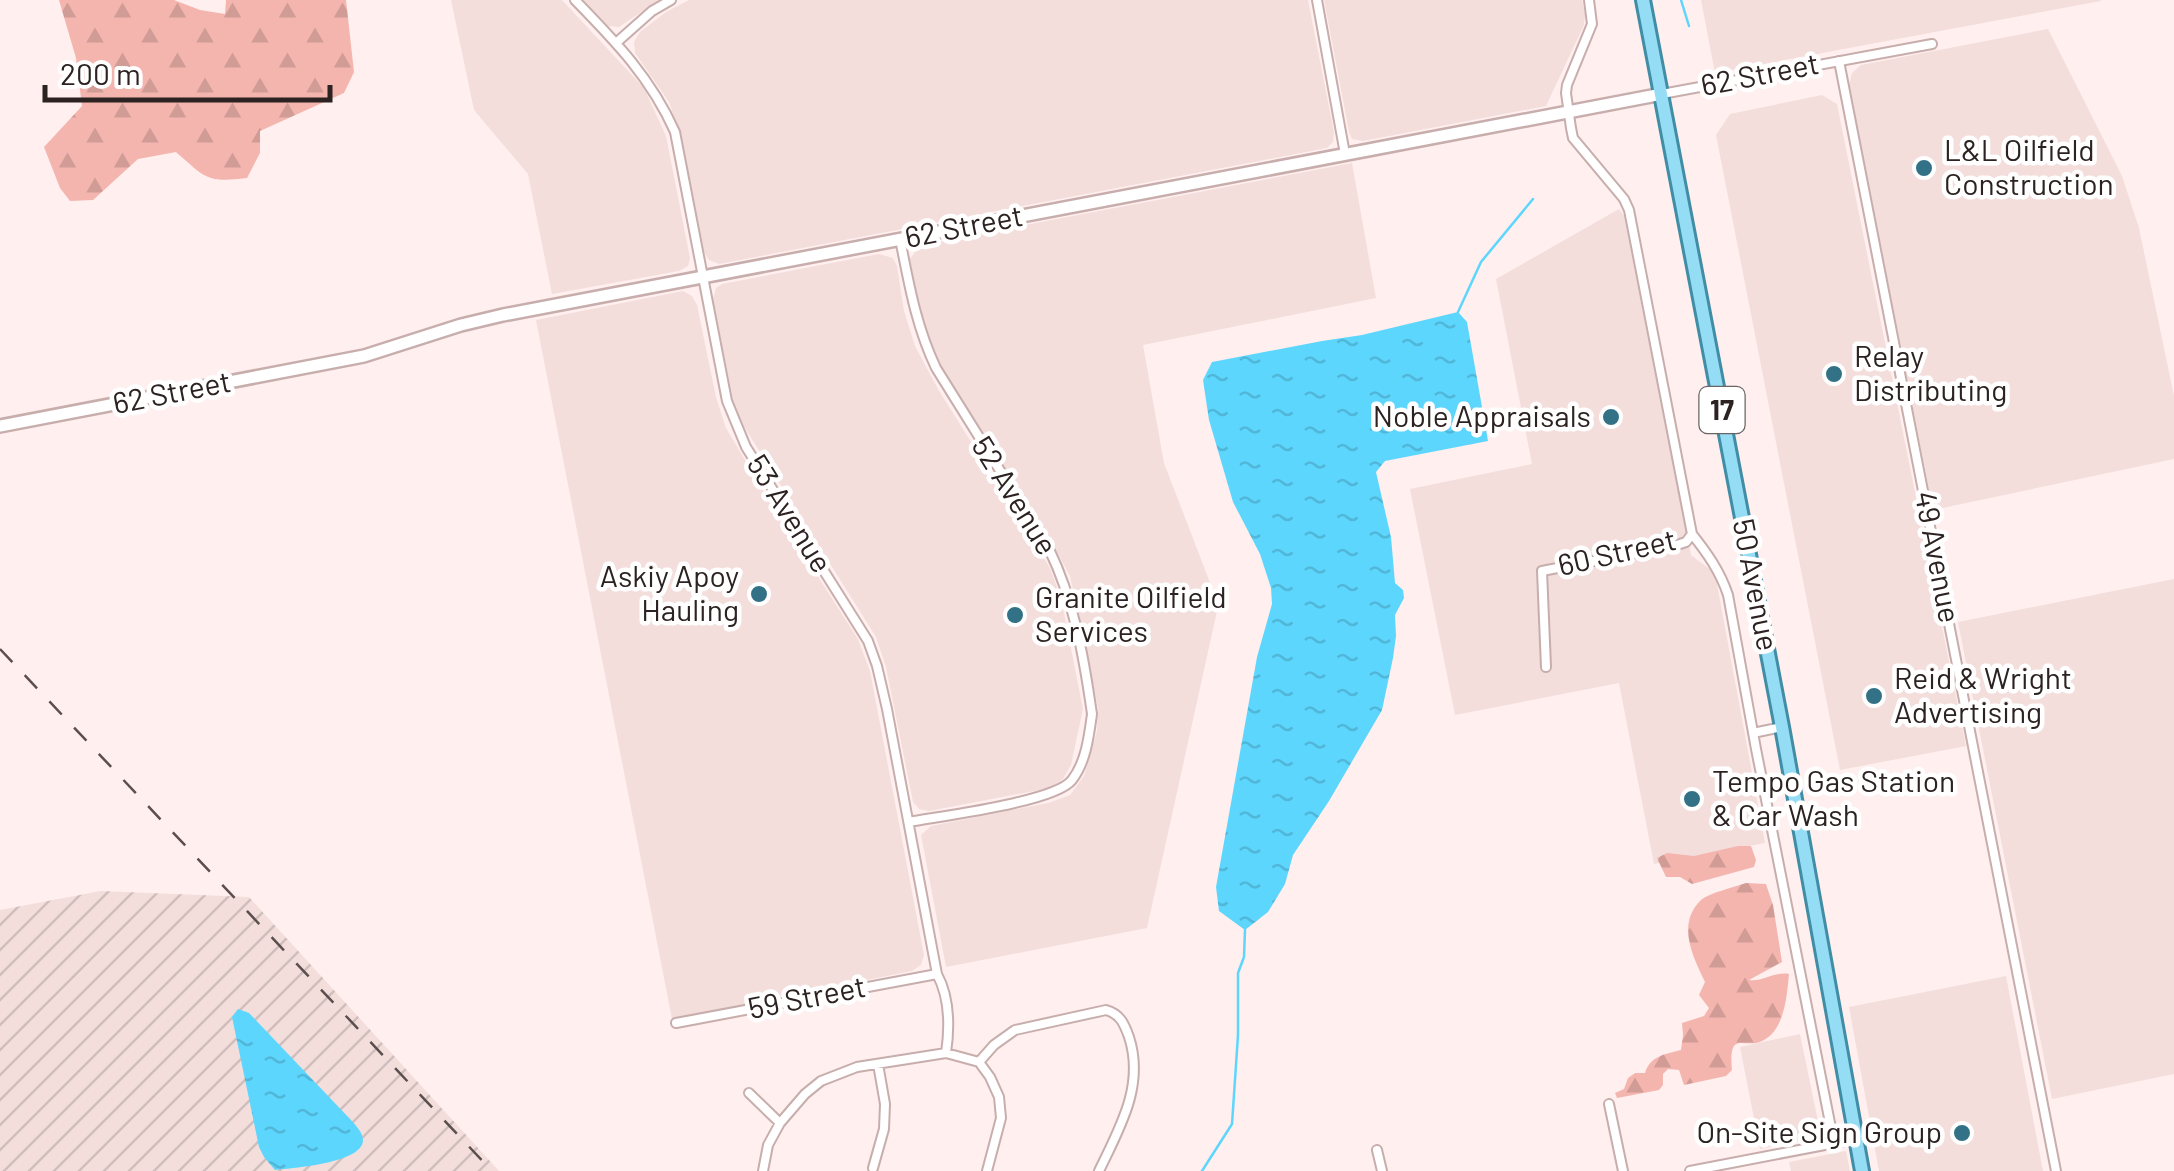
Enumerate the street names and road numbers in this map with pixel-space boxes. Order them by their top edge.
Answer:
street label: 62 Street [1698,44,1822,102]
street label: 62 Street [902,196,1026,254]
street label: 62 Street [110,362,234,420]
road number: 17 [1700,387,1744,433]
street label: 52 Avenue [965,429,1066,561]
street label: 53 Avenue [740,447,841,579]
street label: 49 Avenue [1909,488,1969,626]
street label: 50 Avenue [1727,516,1787,654]
street label: 60 Street [1554,520,1679,582]
street label: 59 Street [745,967,868,1025]

